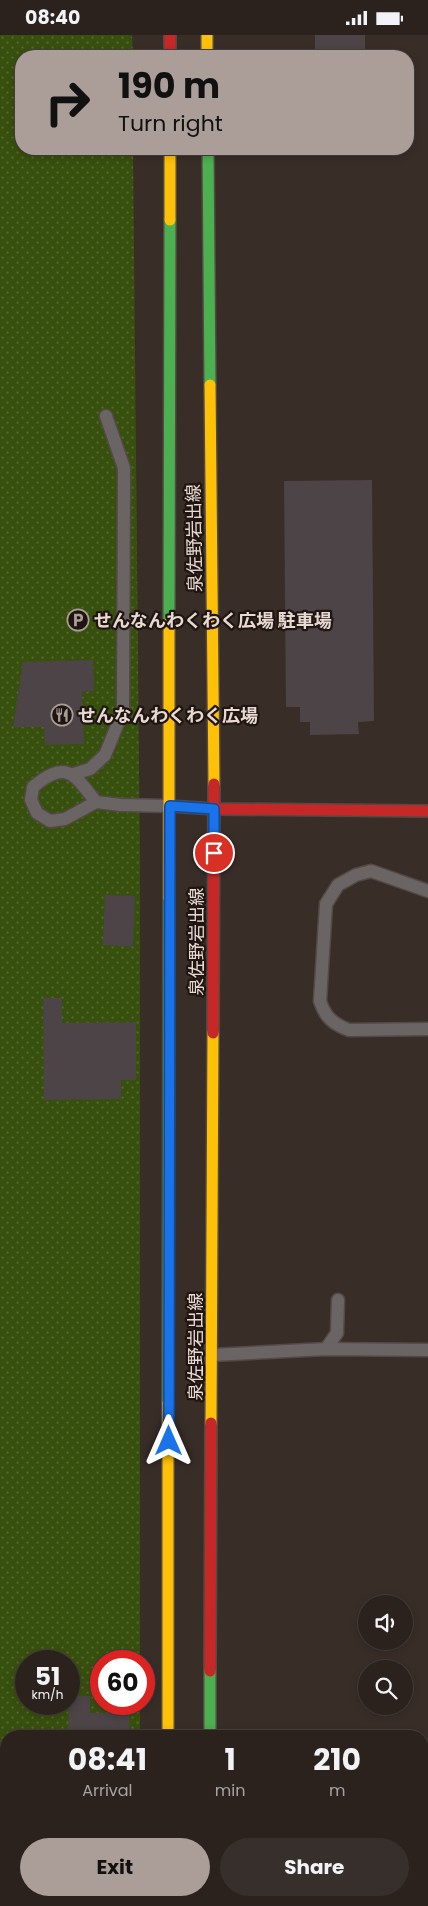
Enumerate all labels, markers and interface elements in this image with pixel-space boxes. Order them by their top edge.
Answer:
text: 08:40 [25,4,80,31]
text: 190 m [118,61,220,110]
icon: right [35,70,100,135]
text: Turn right [118,108,223,139]
street label: 泉佐野岩出線 [181,484,207,592]
parking icon: せんなんわくわく広場 駐車場 [66,608,90,632]
place label: せんなんわくわく広場 駐車場 [94,608,332,633]
restaurant icon: せんなんわくわく広場 [50,703,74,727]
place label: せんなんわくわく広場 [78,703,258,728]
pin [193,832,235,874]
icon: arrive [200,839,228,867]
street label: 泉佐野岩出線 [184,888,209,996]
street label: 泉佐野岩出線 [183,1293,208,1401]
position arrow [142,1414,194,1466]
map controls [358,1595,413,1715]
button: sound [358,1595,413,1650]
speed limit sign: 60 [90,1650,155,1715]
text: 51 [35,1659,60,1694]
button: search [358,1660,413,1715]
text: km/h [32,1686,63,1703]
text: 08:41 [68,1738,147,1781]
text: 1 [224,1738,236,1781]
text: 210 [313,1738,361,1781]
text: Arrival [82,1779,133,1802]
text: min [215,1779,245,1802]
text: m [329,1779,345,1802]
button: Exit [20,1838,210,1896]
button: Share [220,1838,409,1896]

